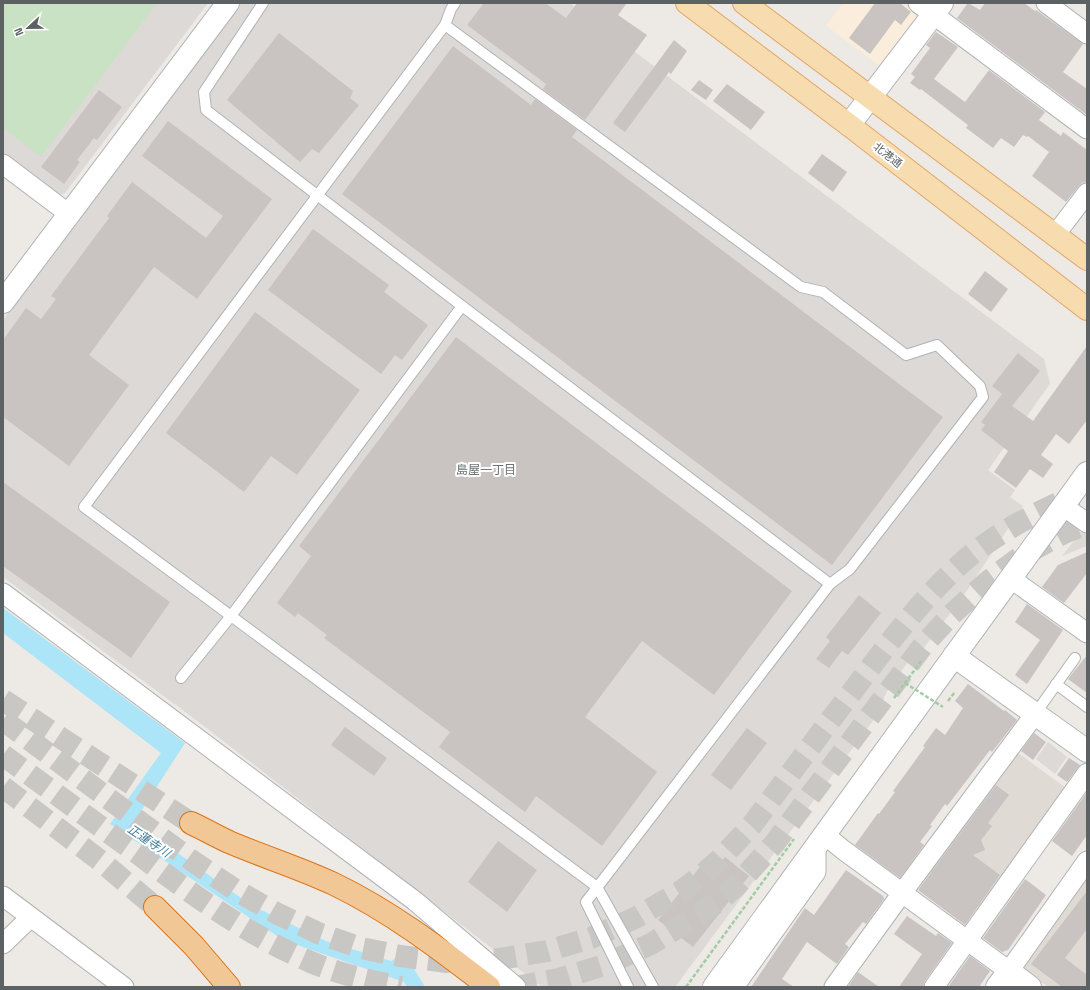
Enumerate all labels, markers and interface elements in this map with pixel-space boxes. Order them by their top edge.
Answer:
north arrow [8,8,48,48]
text: N [11,26,27,38]
street label: 北港通 [871,139,905,171]
district label: 島屋一丁目 [456,462,516,478]
water label: 正蓮寺川 [125,821,175,862]

